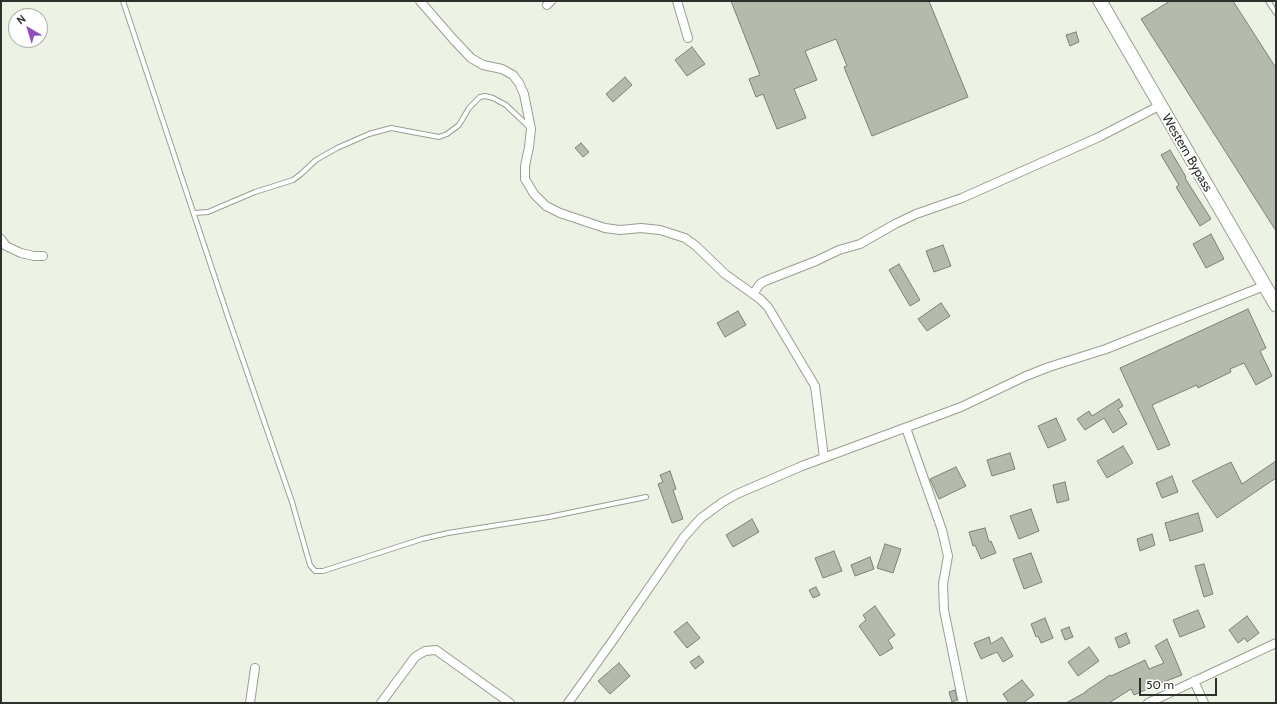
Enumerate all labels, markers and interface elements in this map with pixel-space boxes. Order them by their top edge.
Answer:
north arrow [8,8,48,48]
text: N [14,11,29,27]
street label: Western Bypass [1158,111,1216,195]
scale bar [1141,670,1219,696]
text: 50 m [1146,677,1174,692]

